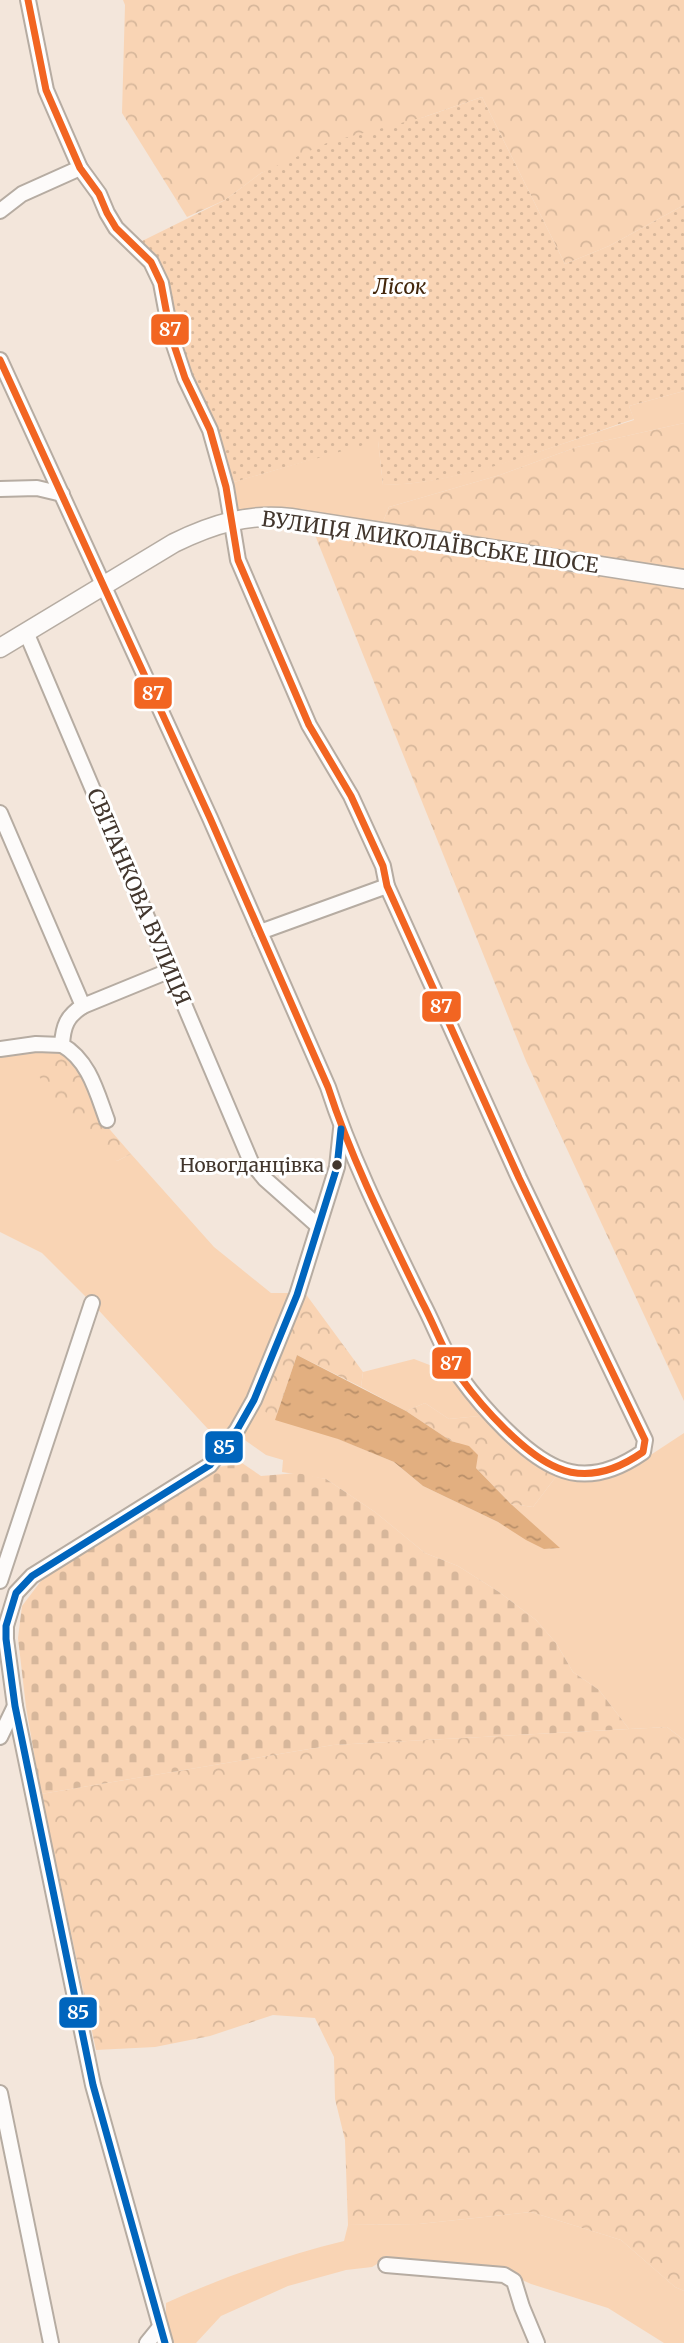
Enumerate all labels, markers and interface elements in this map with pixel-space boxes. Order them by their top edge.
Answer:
park label: Лісок [373,273,427,300]
line badge: 87 [150,313,190,346]
text: 87 [159,317,181,341]
street label: ВУЛИЦЯ МИКОЛАЇВСЬКЕ ШОСЕ [260,505,601,579]
line badge: 87 [133,676,173,710]
text: 87 [142,681,164,705]
street label: СВІТАНКОВА ВУЛИЦЯ [81,784,197,1010]
line badge: 87 [421,990,462,1023]
text: 87 [430,994,452,1018]
place label: Новогданцівка [180,1153,324,1177]
marker: Новогданцівка [330,1158,344,1172]
line badge: 87 [431,1346,472,1380]
text: 87 [440,1351,462,1375]
line badge: 85 [204,1430,244,1464]
text: 85 [213,1435,235,1459]
line badge: 85 [58,1996,98,2029]
text: 85 [67,2000,89,2024]

